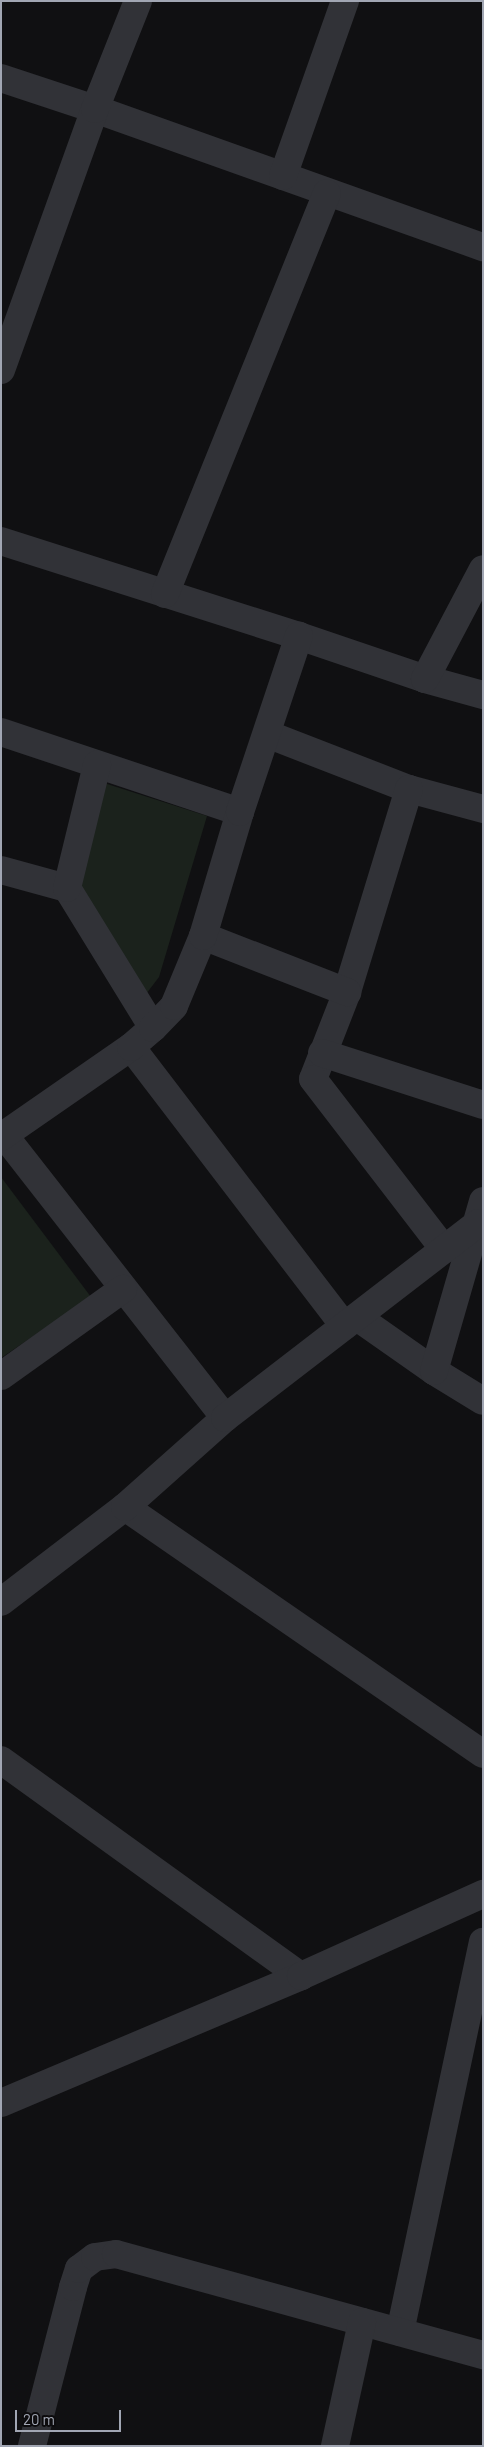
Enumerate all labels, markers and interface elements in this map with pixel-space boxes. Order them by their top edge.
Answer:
scale bar [18,2400,124,2432]
text: 20 m [23,2410,55,2428]

